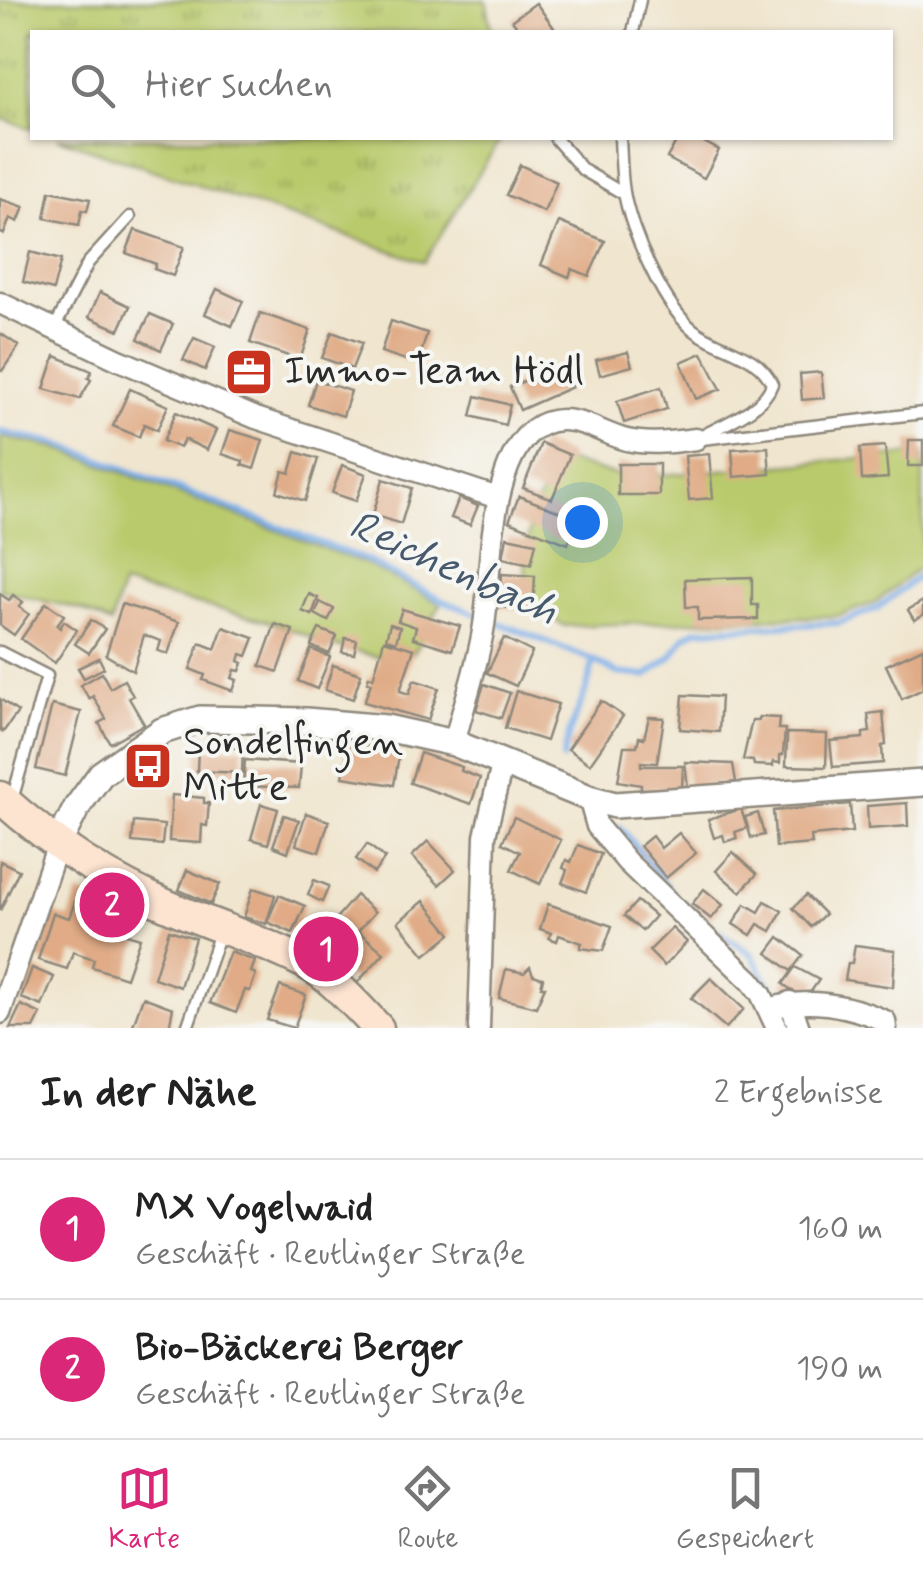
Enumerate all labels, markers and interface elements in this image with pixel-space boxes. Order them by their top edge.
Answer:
search box [30,30,893,140]
icon: search [65,58,120,113]
text: Hier suchen [145,61,333,110]
office icon: Immo-Team Hödl [223,346,275,398]
place label: Immo-Team Hödl [284,346,584,398]
your location [557,497,608,548]
water label: Reichenbach [340,499,566,639]
place label: Sondelfingen Mitte [183,717,403,815]
bus stop icon: Sondelfingen Mitte [122,740,174,792]
pin: 2 [80,868,144,942]
pin: 1 [294,912,358,986]
text: In der Nähe [40,1066,257,1121]
text: 2 Ergebnisse [714,1072,883,1114]
text: MX Vogelwaid [135,1184,373,1233]
text: 1 [65,1208,80,1250]
text: 160 m [798,1208,883,1250]
text: Geschäft · Reutlinger Straße [135,1233,525,1275]
text: Bio-Bäckerei Berger [135,1324,463,1373]
text: 2 [65,1348,80,1390]
text: 190 m [796,1348,883,1390]
text: Geschäft · Reutlinger Straße [135,1373,525,1415]
tab: Karte [109,1461,180,1558]
tab: Route [397,1461,458,1558]
tab: Gespeichert [676,1461,814,1558]

